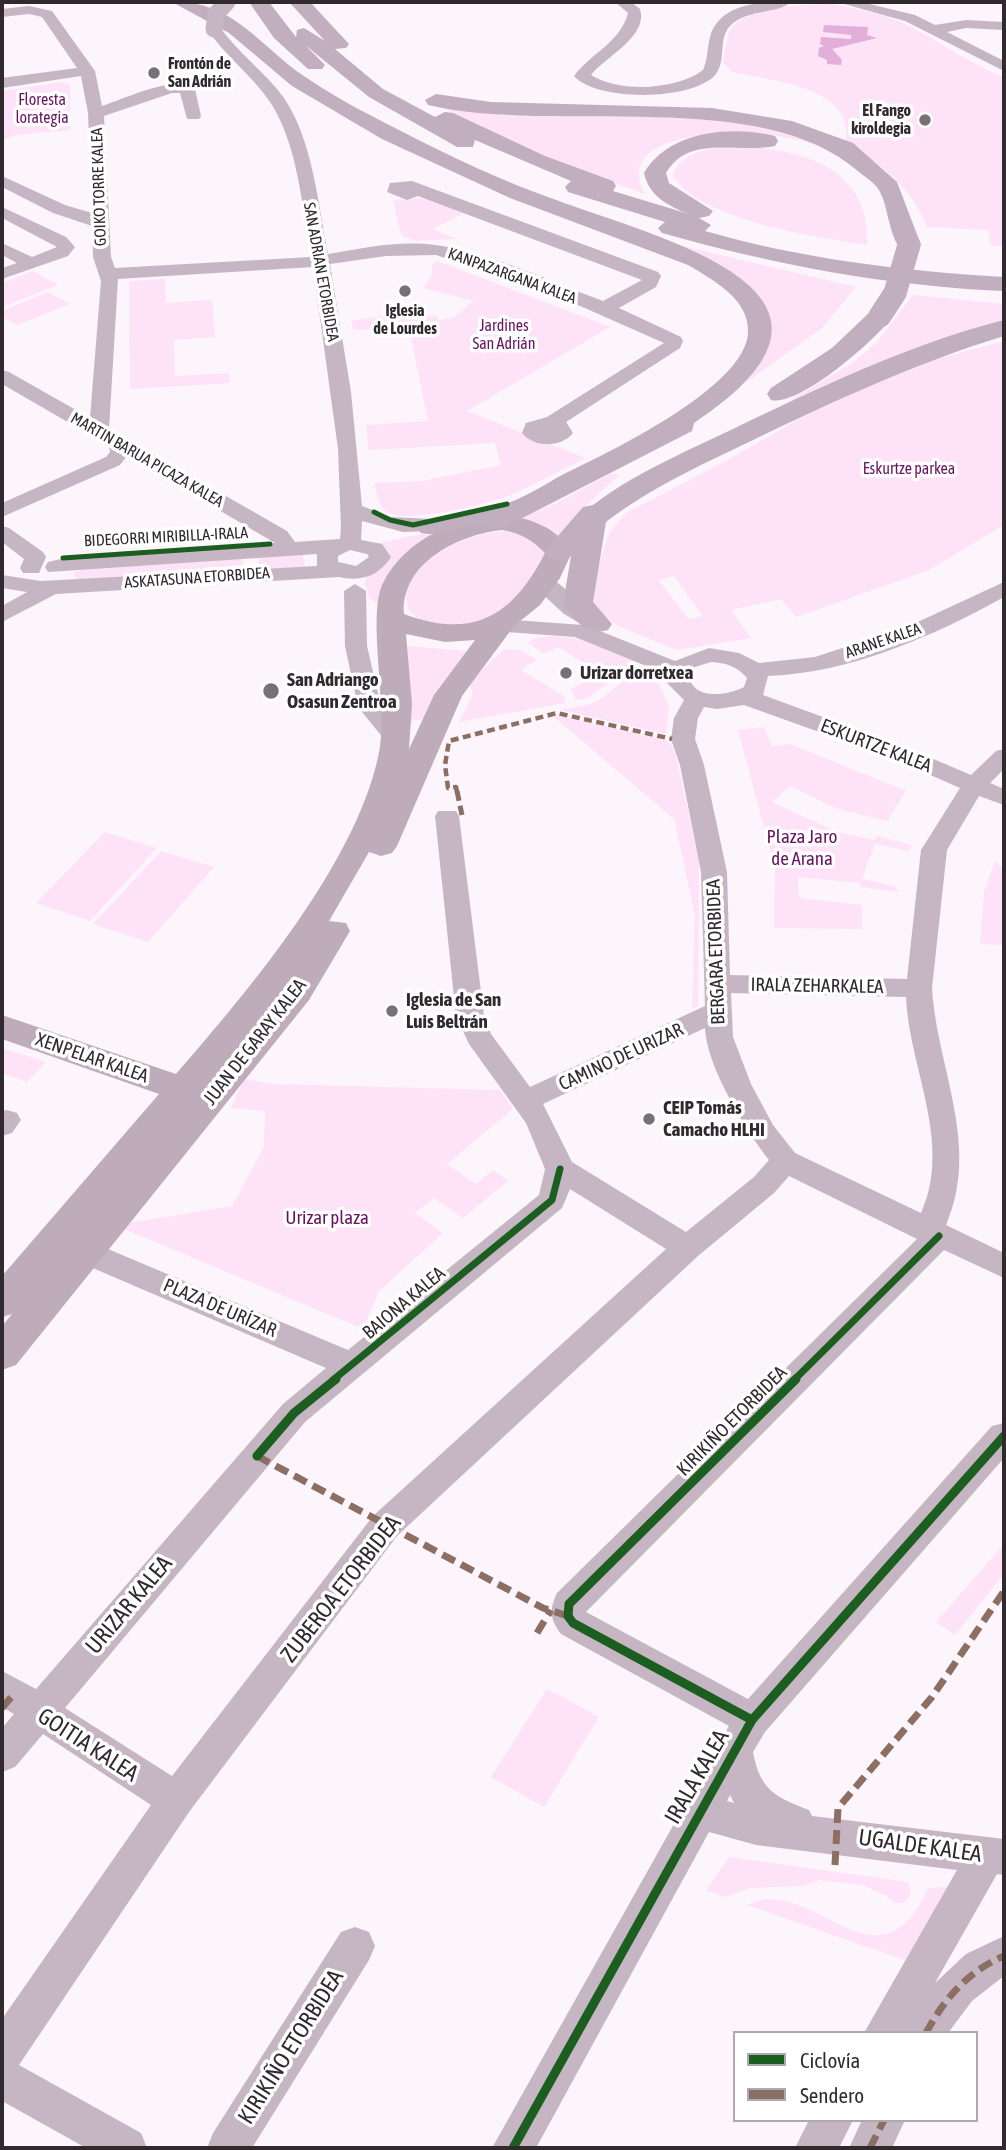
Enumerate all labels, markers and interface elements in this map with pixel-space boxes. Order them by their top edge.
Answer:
place label: Frontón de San Adrián [168,54,231,92]
marker: Frontón de San Adrián [146,65,162,81]
park label: Floresta lorategia [15,90,69,128]
place label: El Fango kiroldegia [851,101,911,139]
marker: El Fango kiroldegia [917,112,933,128]
street label: GOIKO TORRE KALEA [87,128,111,246]
street label: SAN ADRIAN ETORBIDEA [299,201,343,343]
street label: KANPAZARGANA KALEA [445,244,579,308]
marker: Iglesia de Lourdes [397,283,413,299]
place label: Iglesia de Lourdes [373,301,437,339]
park label: Jardines San Adrián [472,316,536,354]
street label: MARTIN BARUA PICAZA KALEA [67,408,227,512]
park label: Eskurtze parkea [863,459,955,479]
street label: BIDEGORRI MIRIBILLA-IRALA [83,523,249,551]
street label: ASKATASUNA ETORBIDEA [124,563,270,593]
street label: ARANE KALEA [843,619,923,663]
place label: Urizar dorretxea [580,662,693,684]
marker: Urizar dorretxea [558,665,574,681]
place label: San Adriango Osasun Zentroa [287,669,397,713]
marker: San Adriango Osasun Zentroa [261,681,281,701]
street label: ESKURTZE KALEA [817,714,935,778]
park label: Plaza Jaro de Arana [767,826,837,870]
street label: BERGARA ETORBIDEA [702,879,730,1025]
street label: IRALA ZEHARKALEA [750,973,884,999]
street label: JUAN DE GARAY KALEA [199,975,311,1109]
place label: Iglesia de San Luis Beltrán [406,989,501,1033]
marker: Iglesia de San Luis Beltrán [384,1003,400,1019]
street label: CAMINO DE URIZAR [555,1018,687,1096]
street label: XENPELAR KALEA [33,1028,151,1088]
place label: CEIP Tomás Camacho HLHI [663,1097,765,1141]
marker: CEIP Tomás Camacho HLHI [641,1111,657,1127]
park label: Urizar plaza [285,1207,369,1229]
street label: BAIONA KALEA [358,1262,450,1344]
street label: PLAZA DE URÍZAR [160,1274,280,1342]
street label: KIRIKIÑO ETORBIDEA [672,1361,792,1481]
street label: ZUBEROA ETORBIDEA [275,1510,407,1668]
street label: URIZAR KALEA [80,1550,178,1660]
street label: GOITIA KALEA [33,1702,143,1788]
street label: IRALA KALEA [659,1725,735,1829]
street label: UGALDE KALEA [857,1824,983,1868]
street label: KIRIKIÑO ETORBIDEA [232,1965,350,2129]
legend [733,2031,978,2122]
text: Ciclovía [800,2048,860,2072]
text: Sendero [800,2083,864,2107]

